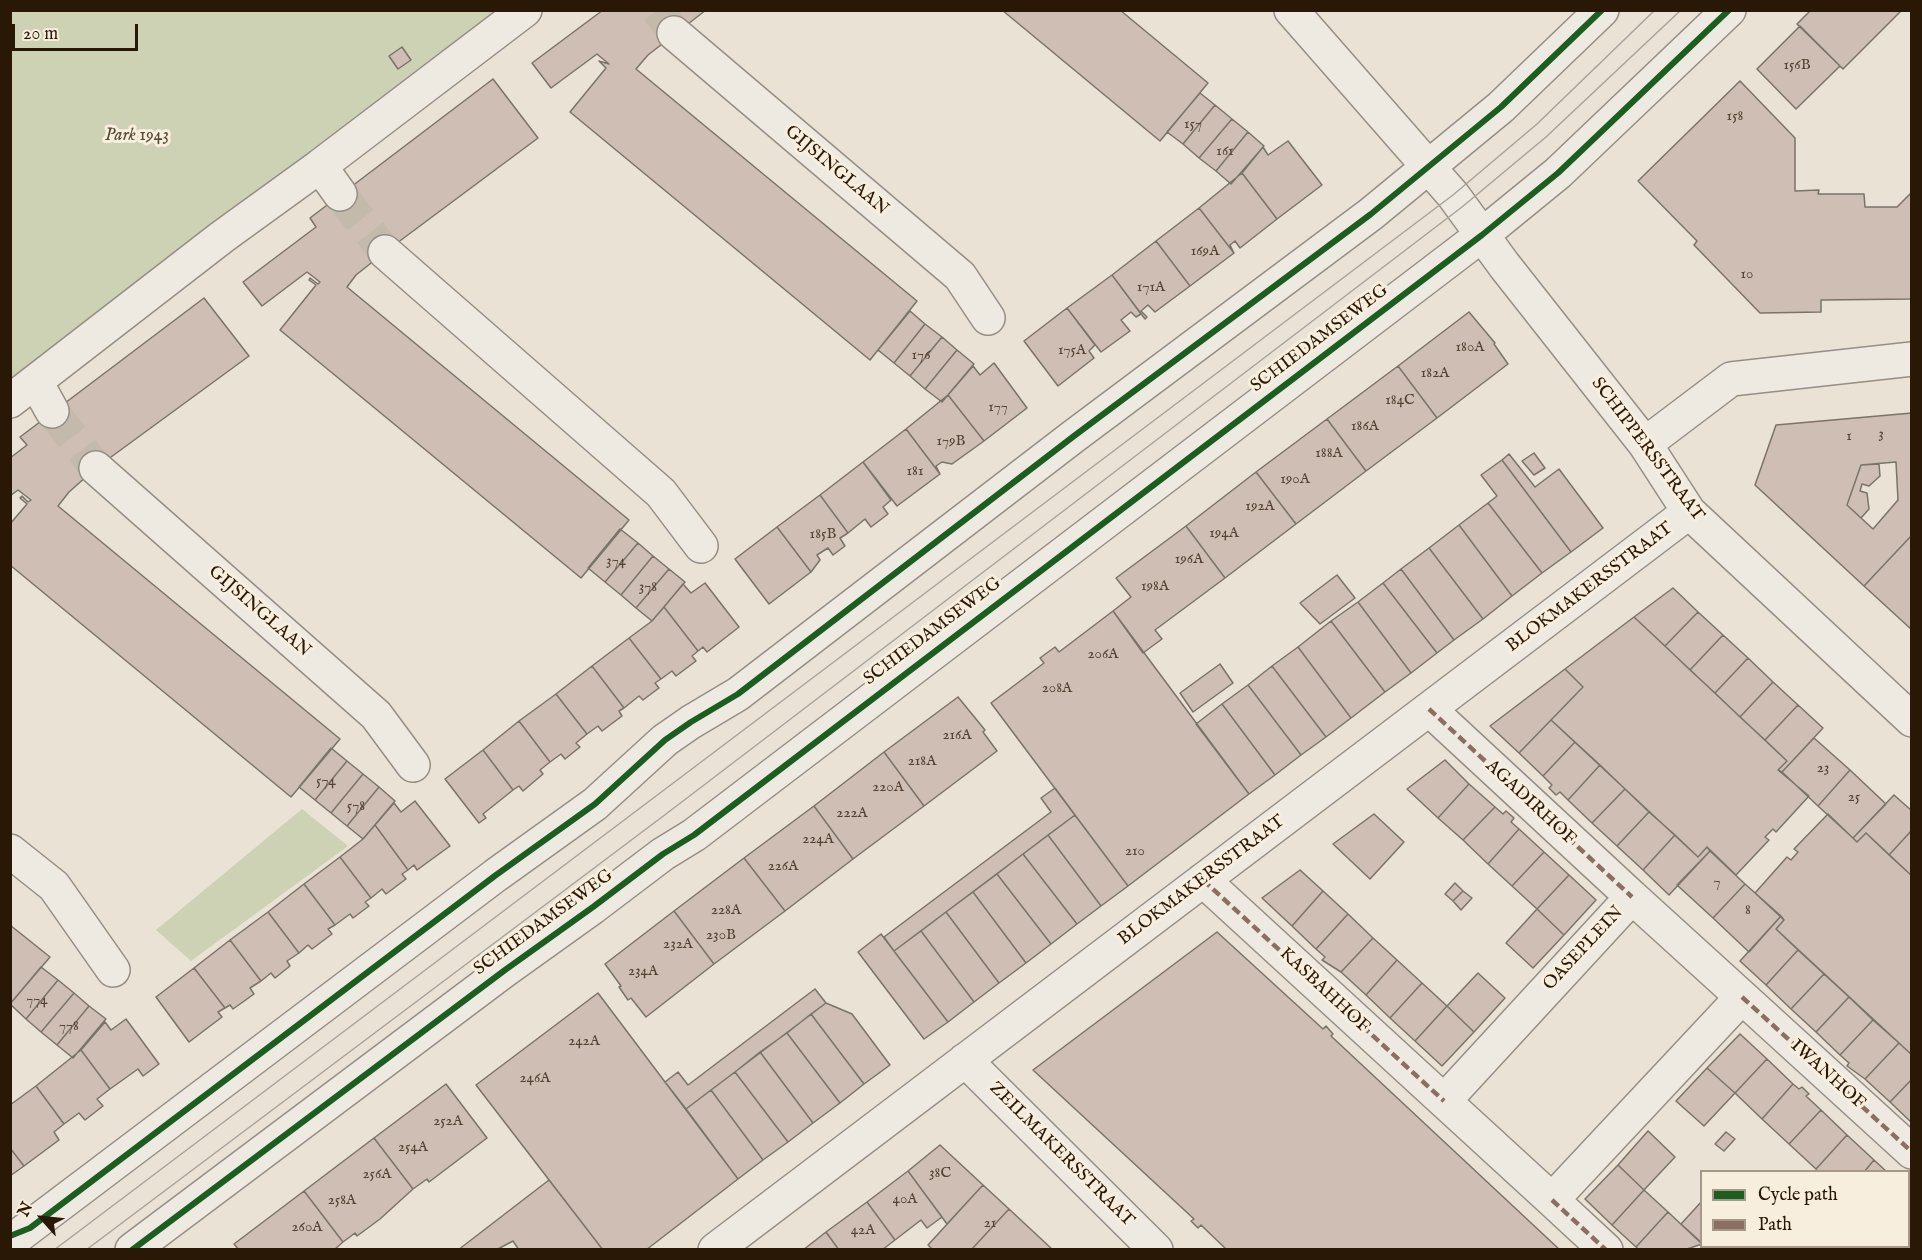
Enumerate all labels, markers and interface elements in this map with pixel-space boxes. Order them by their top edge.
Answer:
scale bar [15,12,141,50]
text: 20 m [23,23,58,46]
house number: 156B [1783,57,1811,75]
house number: 158 [1727,108,1743,126]
house number: 157 [1184,116,1202,134]
street label: GIJSINGLAAN [780,121,892,221]
park label: Park 1943 [105,125,169,147]
house number: 161 [1216,143,1234,161]
house number: 169A [1191,243,1219,261]
house number: 10 [1741,266,1753,284]
house number: 171A [1137,279,1165,297]
street label: SCHIEDAMSEWEG [1247,280,1393,398]
house number: 180A [1456,339,1484,357]
house number: 175A [1058,342,1086,360]
house number: 176 [912,347,930,365]
house number: 182A [1421,365,1449,383]
street label: SCHIPPERSSTRAAT [1586,374,1708,526]
house number: 184C [1385,392,1415,410]
house number: 177 [988,399,1008,417]
house number: 186A [1351,418,1379,436]
house number: 3 [1878,426,1884,444]
house number: 1 [1846,428,1852,446]
house number: 179B [936,433,966,451]
house number: 188A [1315,445,1343,463]
house number: 181 [906,463,924,481]
house number: 190A [1280,471,1310,489]
house number: 192A [1245,498,1275,516]
street label: BLOKMAKERSSTRAAT [1503,518,1677,658]
house number: 194A [1209,525,1239,543]
house number: 185B [810,526,836,544]
house number: 196A [1175,551,1203,569]
house number: 374 [606,553,626,571]
street label: GIJSINGLAAN [203,562,315,662]
street label: SCHIEDAMSEWEG [860,573,1006,691]
house number: 198A [1141,578,1169,596]
house number: 378 [639,579,657,597]
house number: 206A [1088,646,1118,664]
house number: 208A [1042,680,1072,698]
house number: 216A [942,727,972,745]
house number: 218A [908,753,936,771]
street label: AGADIRHOF [1480,756,1580,850]
house number: 23 [1817,760,1829,778]
house number: 574 [316,773,336,791]
house number: 220A [872,779,904,797]
house number: 25 [1848,789,1860,807]
house number: 578 [347,798,365,816]
house number: 222A [836,805,868,823]
street label: BLOKMAKERSSTRAAT [1115,811,1289,951]
house number: 224A [802,831,834,849]
house number: 210 [1125,843,1145,861]
house number: 226A [768,858,798,876]
street label: SCHIEDAMSEWEG [470,865,618,981]
house number: 7 [1713,874,1721,892]
house number: 228A [711,902,741,920]
street label: OASEPLEIN [1539,902,1629,996]
house number: 8 [1745,902,1751,920]
house number: 230B [706,927,736,945]
house number: 232A [663,936,693,954]
street label: KASBAHHOF [1274,944,1374,1038]
house number: 234A [628,963,658,981]
house number: 774 [26,992,48,1010]
house number: 778 [59,1018,79,1036]
house number: 242A [568,1033,600,1051]
street label: IWANHOF [1785,1036,1869,1114]
house number: 246A [520,1070,550,1088]
street label: ZEILMAKERSSTRAAT [984,1078,1138,1232]
house number: 252A [433,1113,463,1131]
house number: 254A [398,1139,428,1157]
house number: 38C [929,1165,951,1183]
house number: 256A [363,1166,391,1184]
legend [1700,1170,1910,1248]
text: Cycle path [1758,1184,1838,1207]
north arrow [12,1188,72,1248]
house number: 40A [893,1191,917,1209]
house number: 258A [328,1192,356,1210]
text: N [14,1199,38,1221]
text: Path [1758,1214,1792,1237]
house number: 21 [984,1215,996,1233]
house number: 260A [292,1219,322,1237]
house number: 42A [851,1222,875,1240]

